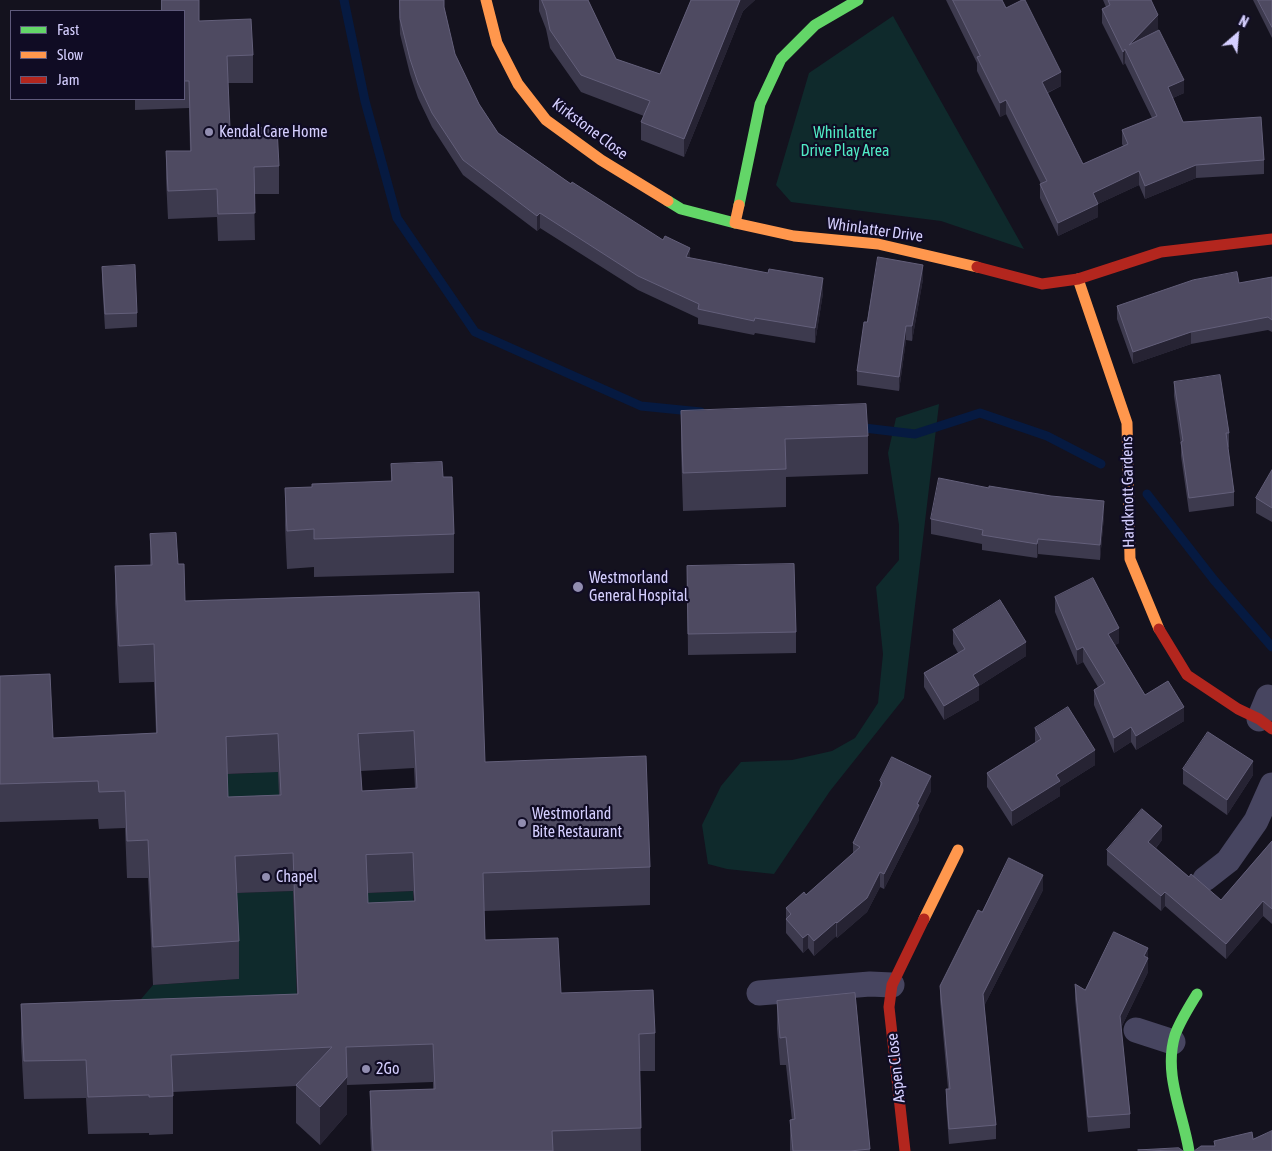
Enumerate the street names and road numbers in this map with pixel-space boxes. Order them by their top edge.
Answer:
street label: Kirkstone Close [548,94,632,164]
street label: Whinlatter Drive [826,214,924,246]
street label: Hardknott Gardens [1117,436,1139,548]
street label: Aspen Close [883,1032,909,1104]

